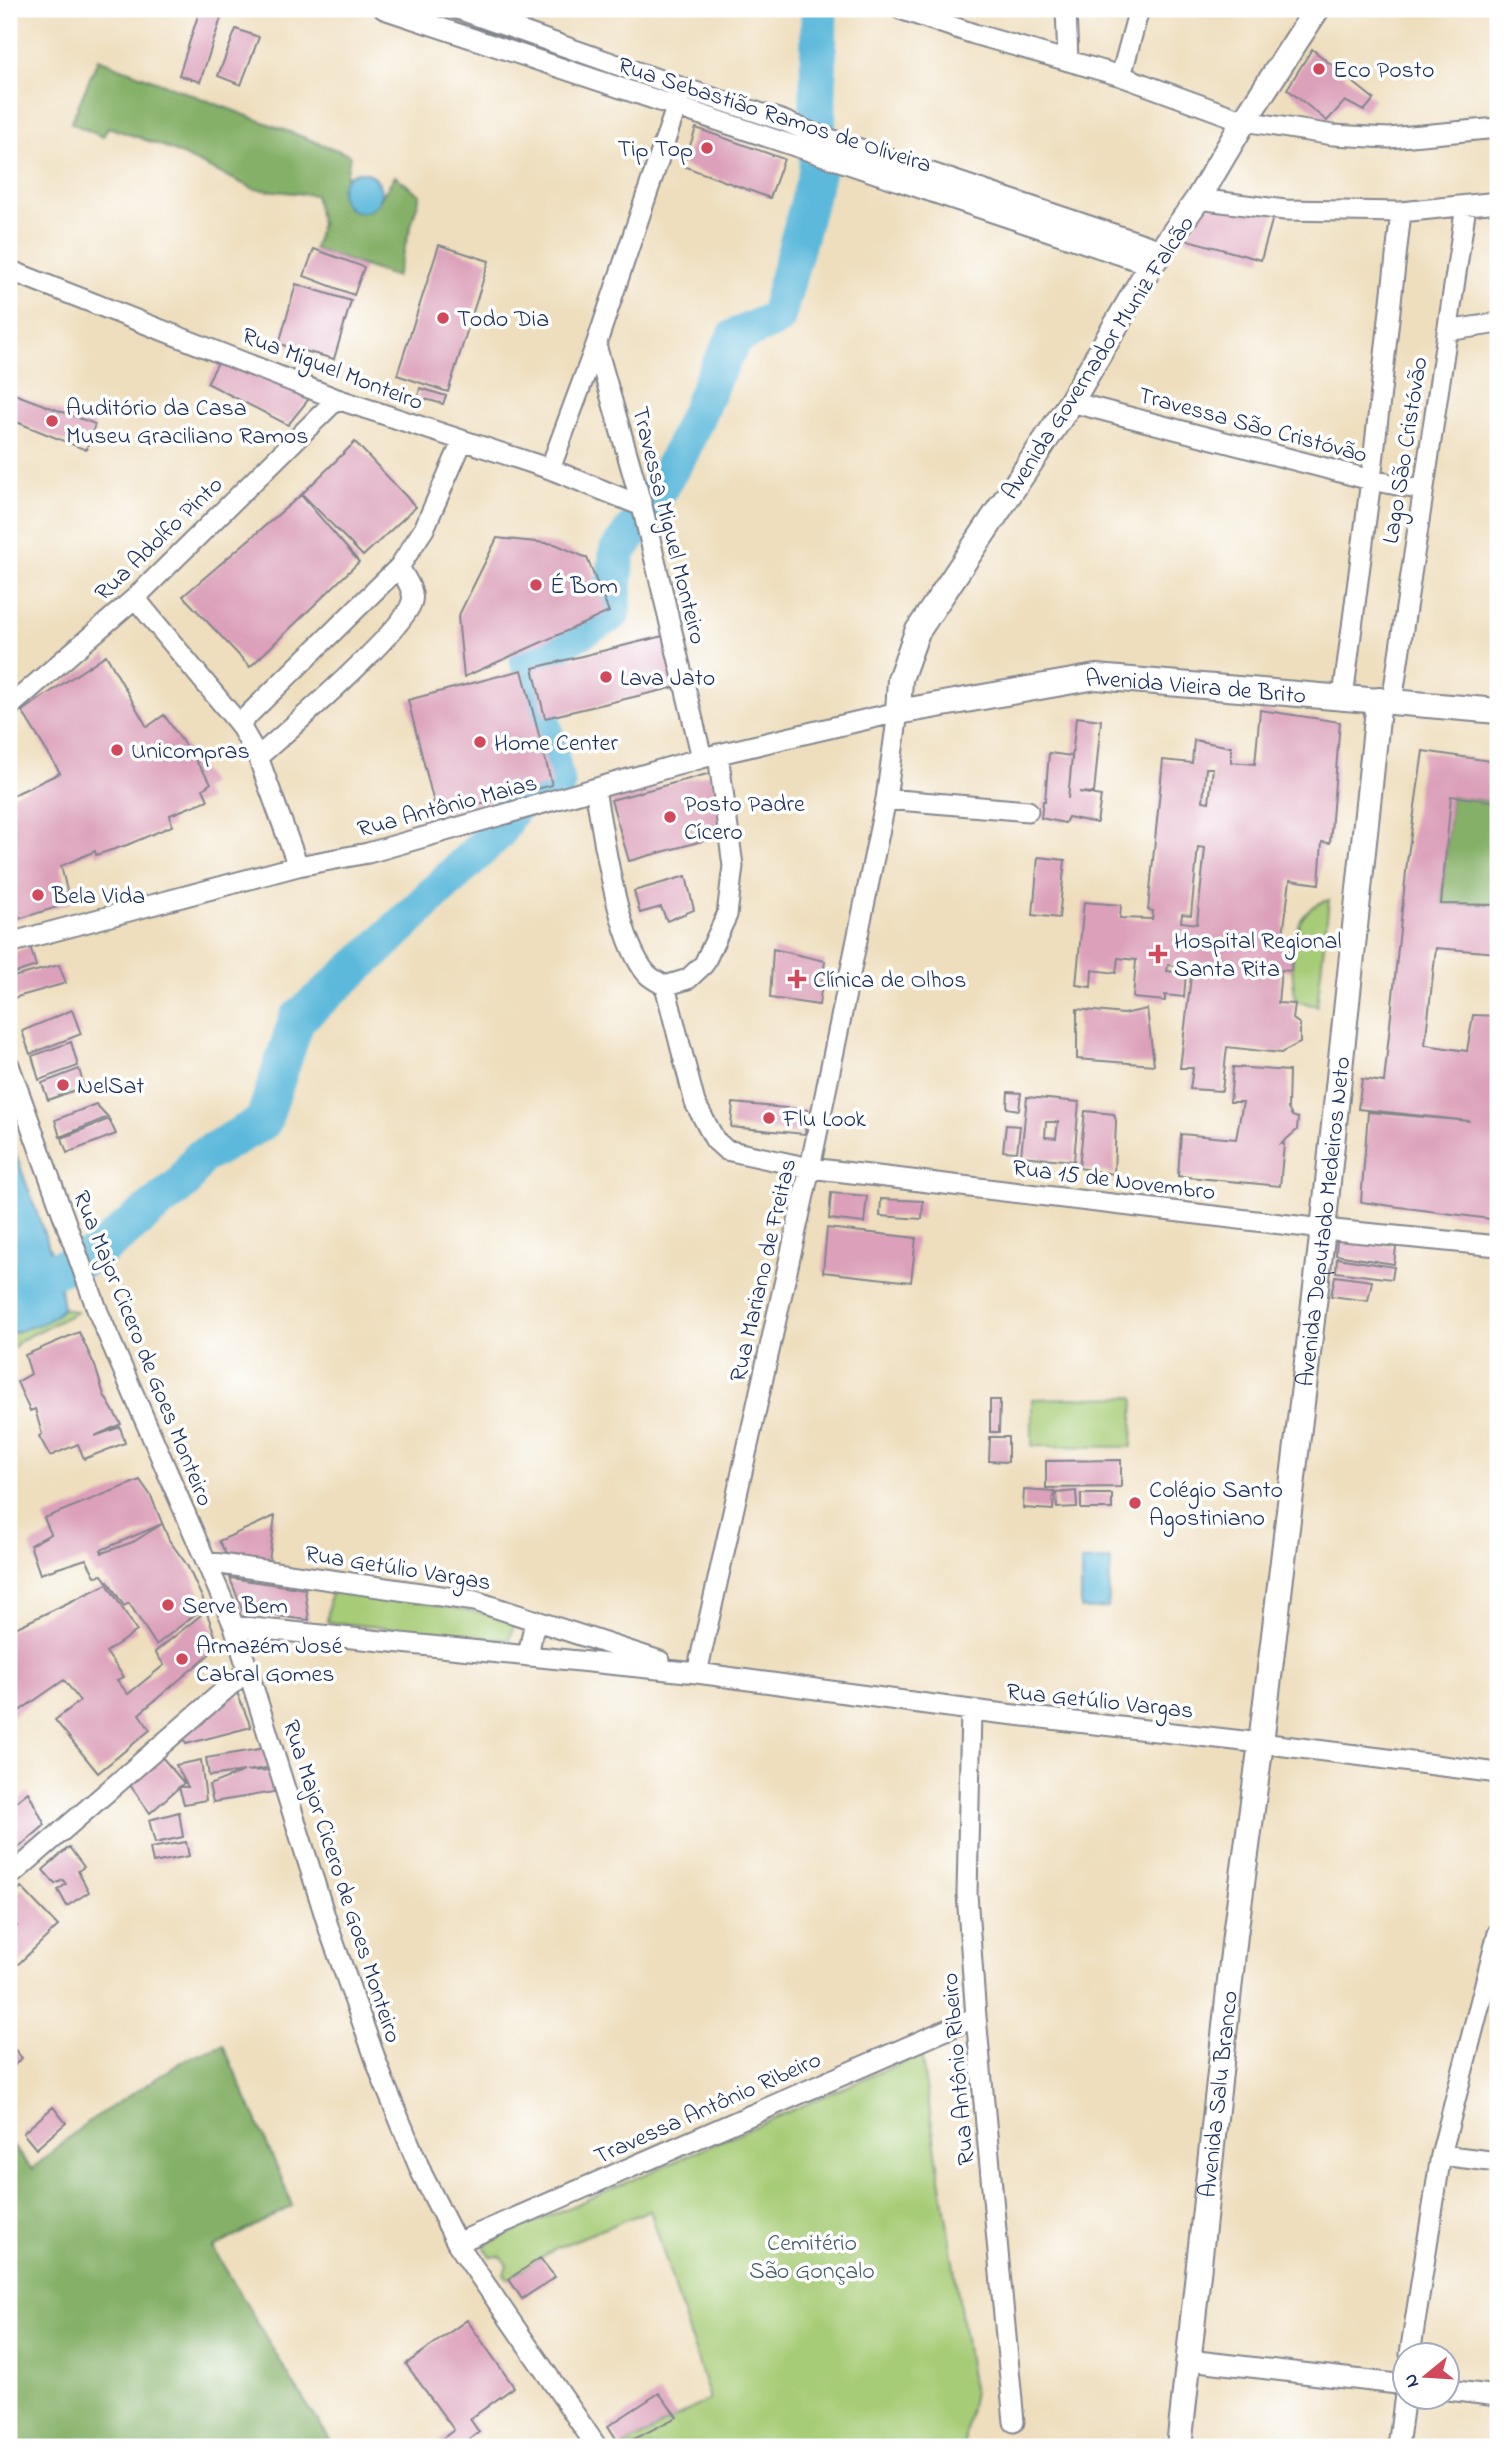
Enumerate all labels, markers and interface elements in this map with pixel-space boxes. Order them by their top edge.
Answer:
street label: Rua Sebastião Ramos de Oliveira [613,49,936,184]
place label: Eco Posto [1333,54,1434,89]
marker: Eco Posto [1311,61,1327,77]
place label: Tip Top [618,133,693,168]
marker: Tip Top [699,140,715,156]
street label: Avenida Governador Muniz Falcão [994,209,1204,507]
place label: Todo Dia [457,303,549,338]
marker: Todo Dia [435,310,451,326]
street label: Rua Miguel Monteiro [236,320,428,421]
street label: Lago São Cristóvão [1374,354,1439,546]
street label: Travessa São Cristóvão [1134,379,1371,474]
place label: Auditório da Casa Museu Graciliano Ramos [66,392,308,455]
street label: Travessa Miguel Monteiro [621,403,714,648]
marker: Auditório da Casa Museu Graciliano Ramos [44,413,60,429]
street label: Rua Adolfo Pinto [87,469,232,610]
place label: É Bom [550,570,618,605]
marker: É Bom [528,577,544,593]
street label: Avenida Vieira de Brito [1083,661,1307,715]
place label: Lava Jato [620,662,715,697]
marker: Lava Jato [598,669,614,685]
place label: Home Center [494,727,618,762]
marker: Home Center [472,734,488,750]
place label: Unicompras [131,735,250,770]
marker: Unicompras [109,742,125,758]
street label: Rua Antônio Maias [354,767,541,848]
place label: Posto Padre Cícero [684,788,805,851]
marker: Posto Padre Cícero [662,809,678,825]
place label: Bela Vida [51,880,145,915]
marker: Bela Vida [30,887,46,903]
place label: Hospital Regional Santa Rita [1174,925,1342,988]
marker: Hospital Regional Santa Rita [1148,944,1168,964]
place label: Clínica de Olhos [813,964,966,999]
marker: Clínica de Olhos [787,969,807,989]
street label: Avenida Deputado Medeiros Neto [1289,1055,1361,1389]
place label: NelSat [77,1070,144,1105]
marker: NelSat [55,1077,71,1093]
place label: Flu Look [782,1103,866,1138]
marker: Flu Look [761,1110,777,1126]
street label: Rua 15 de Novembro [1010,1152,1217,1211]
street label: Rua Mariano de Freitas [722,1156,807,1386]
street label: Rua Major Cicero de Goes Monteiro [62,1186,221,1512]
place label: Colégio Santo Agostiniano [1149,1474,1283,1537]
marker: Colégio Santo Agostiniano [1127,1495,1143,1511]
street label: Rua Getúlio Vargas [302,1537,493,1601]
place label: Serve Bem [182,1590,288,1625]
marker: Serve Bem [160,1597,176,1613]
place label: Armazém José Cabral Gomes [196,1630,343,1693]
marker: Armazém José Cabral Gomes [174,1651,190,1667]
street label: Rua Getúlio Vargas [1004,1675,1195,1730]
street label: Rua Major Cicero de Goes Monteiro [272,1716,409,2048]
street label: Rua Antônio Ribeiro [934,1971,985,2166]
street label: Avenida Salu Branco [1191,1989,1249,2200]
street label: Travessa Antônio Ribeiro [589,2043,827,2175]
park label: Cemitério São Gonçalo [749,2227,875,2290]
north arrow [1392,2340,1462,2410]
text: N [1397,2370,1427,2391]

